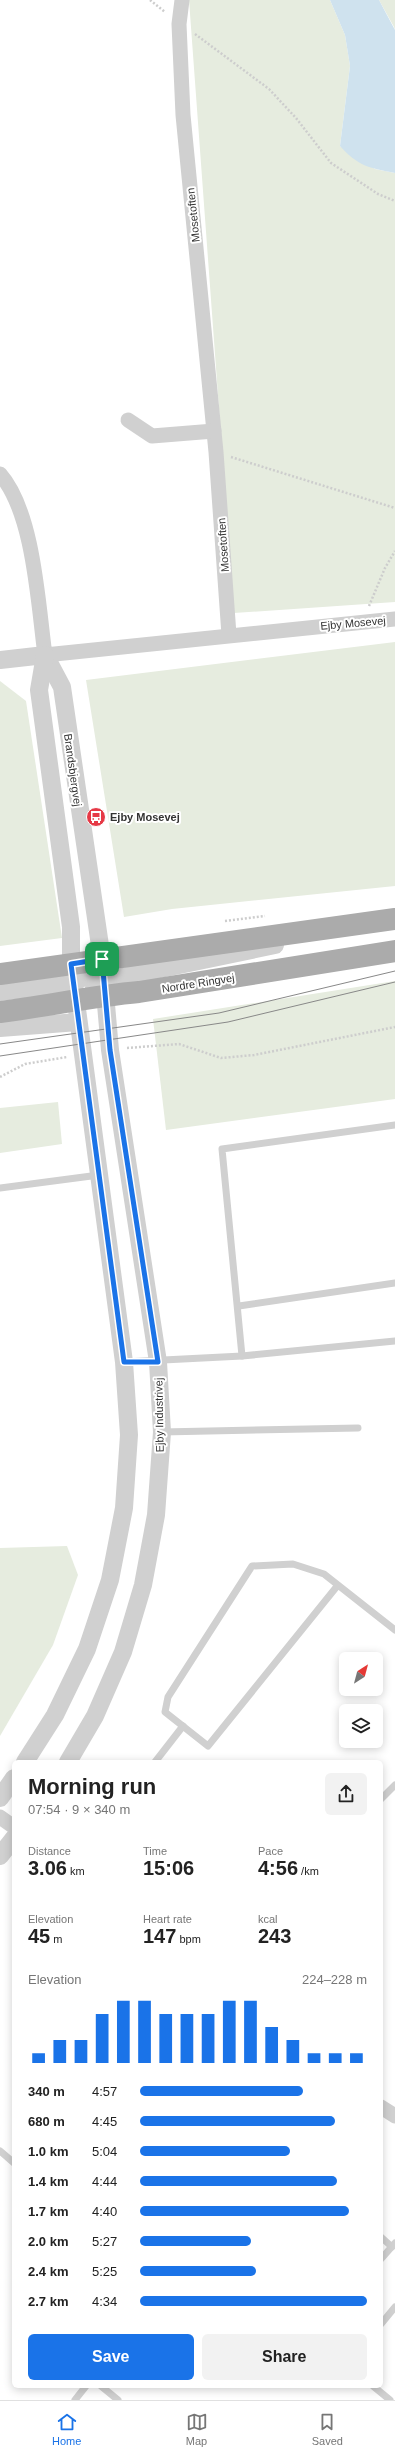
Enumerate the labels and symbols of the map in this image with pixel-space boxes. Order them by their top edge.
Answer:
street label: Mosetoften [184,187,202,243]
street label: Mosetoften [215,517,231,573]
street label: Ejby Mosevej [320,614,386,632]
street label: Brandsbjergvej [62,733,84,807]
bus stop icon: Ejby Mosevej [85,806,107,828]
place label: Ejby Mosevej [110,811,180,823]
pin [85,942,119,976]
street label: Nordre Ringvej [161,971,235,995]
street label: Ejby Industrivej [152,1378,166,1452]
north arrow [339,1652,383,1696]

